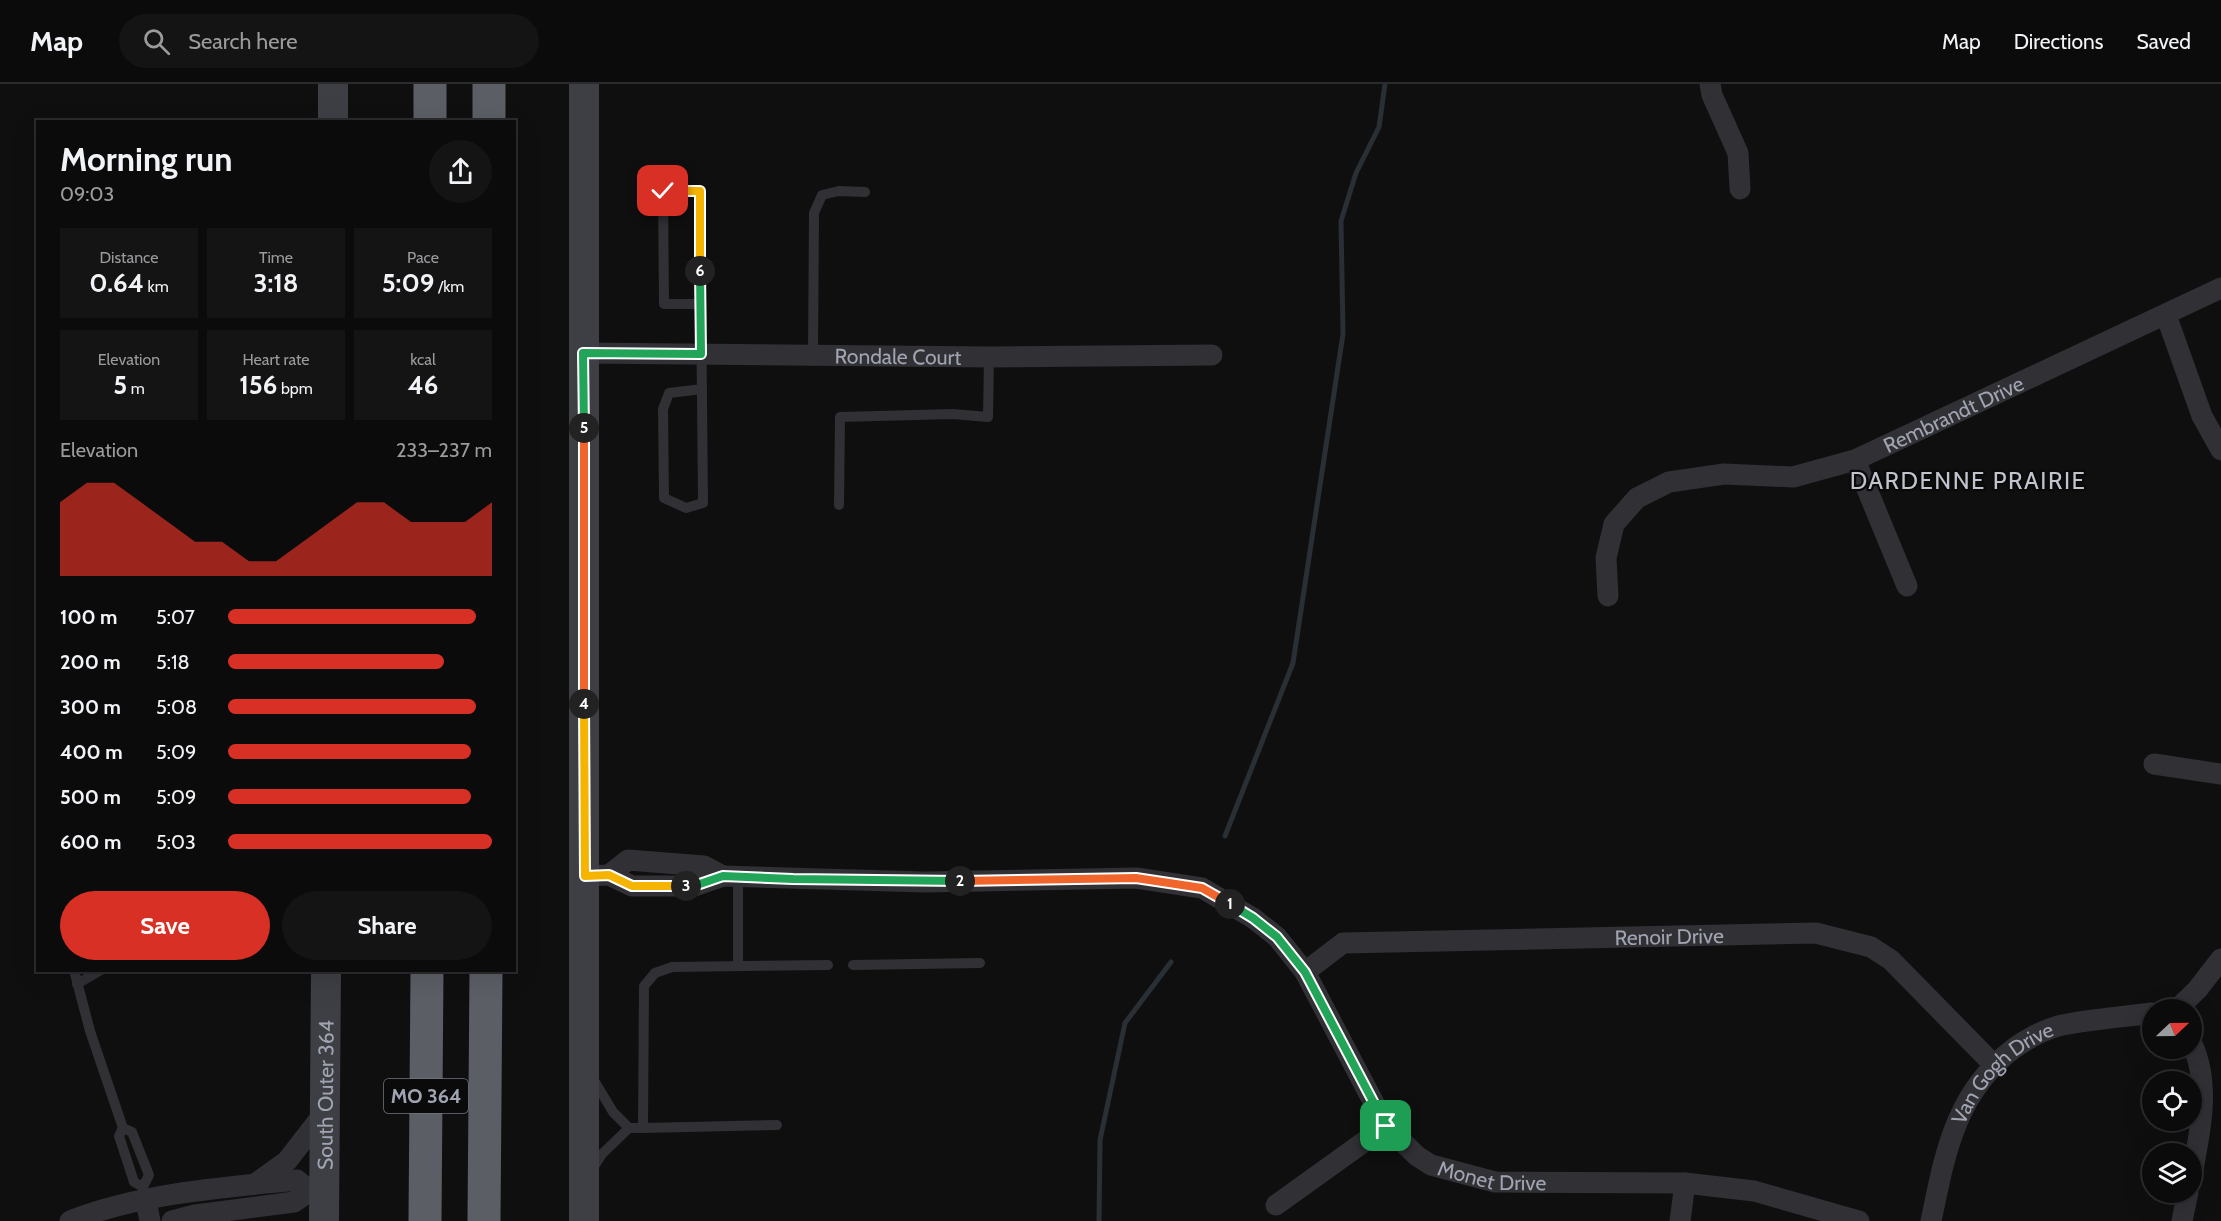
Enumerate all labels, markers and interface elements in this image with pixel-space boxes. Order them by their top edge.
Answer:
search box [119,14,539,68]
text: Map [30,24,83,58]
icon: search [140,25,173,58]
text: Search here [188,28,297,55]
text: Map [1942,29,1981,54]
text: Directions [2014,29,2103,54]
text: Saved [2136,29,2191,54]
text: Morning run [60,139,232,179]
button: share [429,140,492,203]
pin [637,165,688,216]
icon: check [646,174,679,207]
text: 09:03 [60,182,114,206]
text: Distance [100,248,158,267]
text: Time [259,248,293,267]
text: Pace [407,248,439,267]
pin: 6 [685,256,715,286]
text: 6 [696,261,705,280]
text: 0.64 [89,267,144,299]
text: 3:18 [253,267,299,299]
text: 5:09 [382,267,434,299]
text: km [144,277,169,296]
text: /km [434,277,464,296]
street label: Rondale Court [835,343,961,369]
text: Elevation [98,350,160,369]
text: Heart rate [243,350,309,369]
text: kcal [410,350,436,369]
text: 5 [113,369,127,401]
text: 156 [239,369,277,401]
text: 46 [408,369,438,401]
street label: Rembrandt Drive [1879,370,2028,457]
text: m [127,379,145,398]
text: bpm [277,379,313,398]
pin: 5 [569,413,599,443]
text: 5 [580,418,588,437]
text: Elevation [60,438,138,462]
text: 233–237 m [396,438,492,462]
district label: DARDENNE PRAIRIE [1850,466,2086,495]
text: 100 m [60,605,118,629]
text: 5:07 [156,605,195,629]
text: 200 m [60,650,121,674]
text: 5:18 [156,650,190,674]
pin: 4 [569,689,599,719]
text: 4 [579,694,589,713]
text: 300 m [60,695,121,719]
text: 5:08 [156,695,197,719]
text: 400 m [60,740,123,764]
text: 5:09 [156,740,196,764]
text: 500 m [60,785,121,809]
text: 5:09 [156,785,196,809]
text: 600 m [60,830,121,854]
text: 5:03 [156,830,196,854]
pin: 2 [945,866,975,896]
pin: 3 [671,871,701,901]
text: 2 [956,871,964,890]
text: 3 [682,876,690,895]
pin: 1 [1215,889,1245,919]
button: Save [60,891,270,960]
button: Share [282,891,492,960]
text: 1 [1227,894,1233,913]
street label: Renoir Drive [1614,922,1724,950]
north arrow [2142,999,2202,1059]
map controls [2142,999,2202,1203]
street label: Van Gogh Drive [1946,1016,2057,1128]
street label: South Outer 364 [312,1020,338,1170]
button: locate [2142,1071,2202,1131]
road number: MO 364 [384,1079,468,1113]
pin [1360,1100,1411,1151]
icon: arrive [1369,1109,1402,1142]
button: layers [2142,1143,2202,1203]
street label: Monet Drive [1435,1155,1547,1195]

